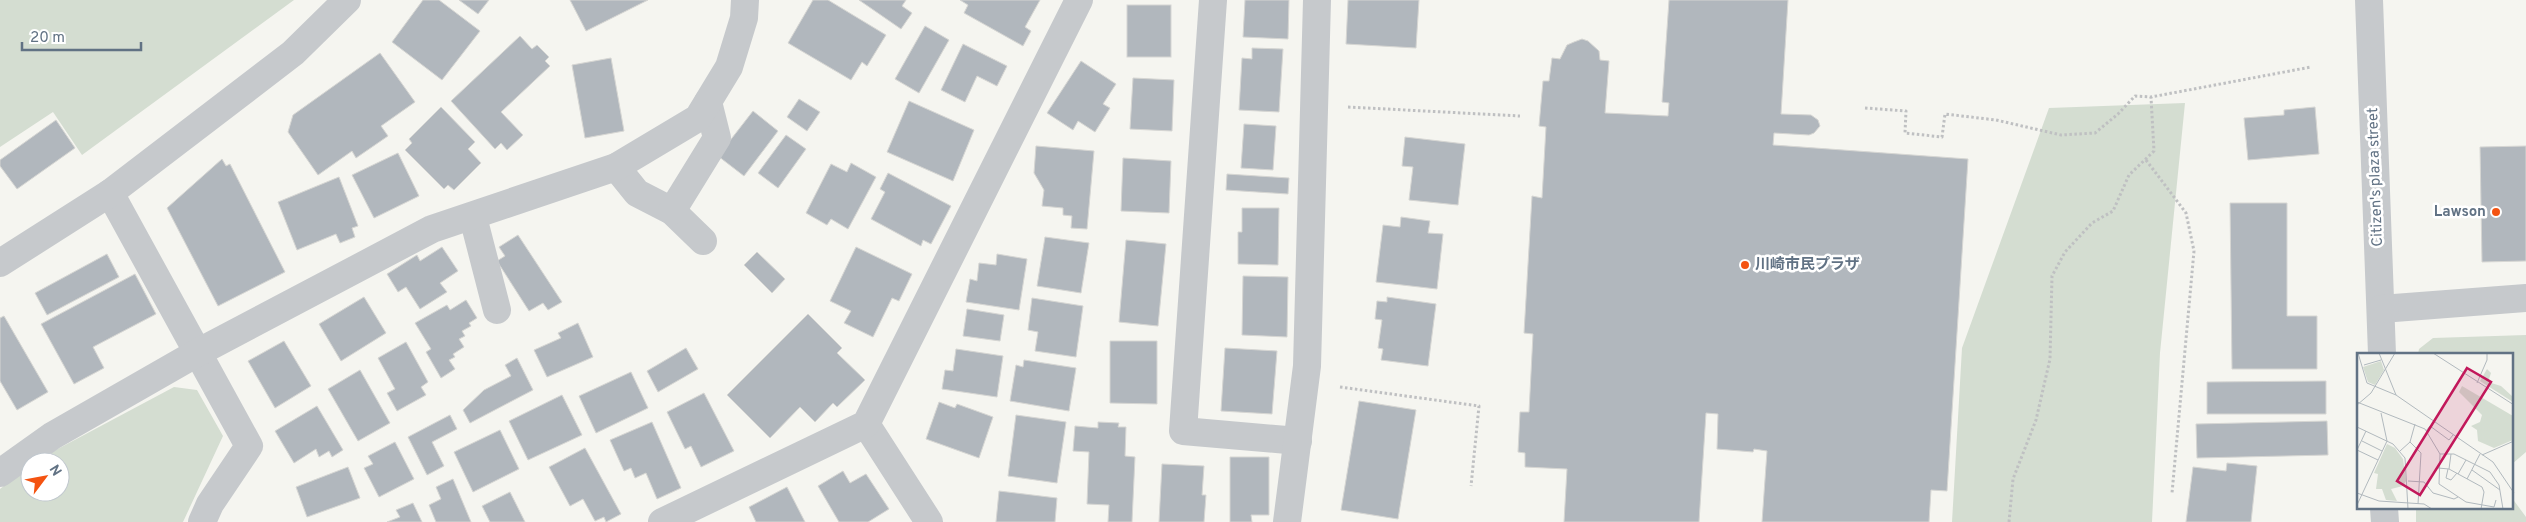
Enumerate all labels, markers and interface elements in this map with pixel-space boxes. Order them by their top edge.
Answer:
scale bar [22,20,141,52]
text: 20 m [30,29,65,48]
street label: Citizen's plaza street [2364,107,2388,247]
place label: Lawson [2434,203,2486,222]
marker: Lawson [2490,206,2502,218]
place label: 川崎市民プラザ [1755,256,1860,275]
marker: 川崎市民プラザ [1739,259,1751,271]
inset map [2357,353,2514,510]
north arrow [20,452,70,502]
text: N [45,462,65,480]

